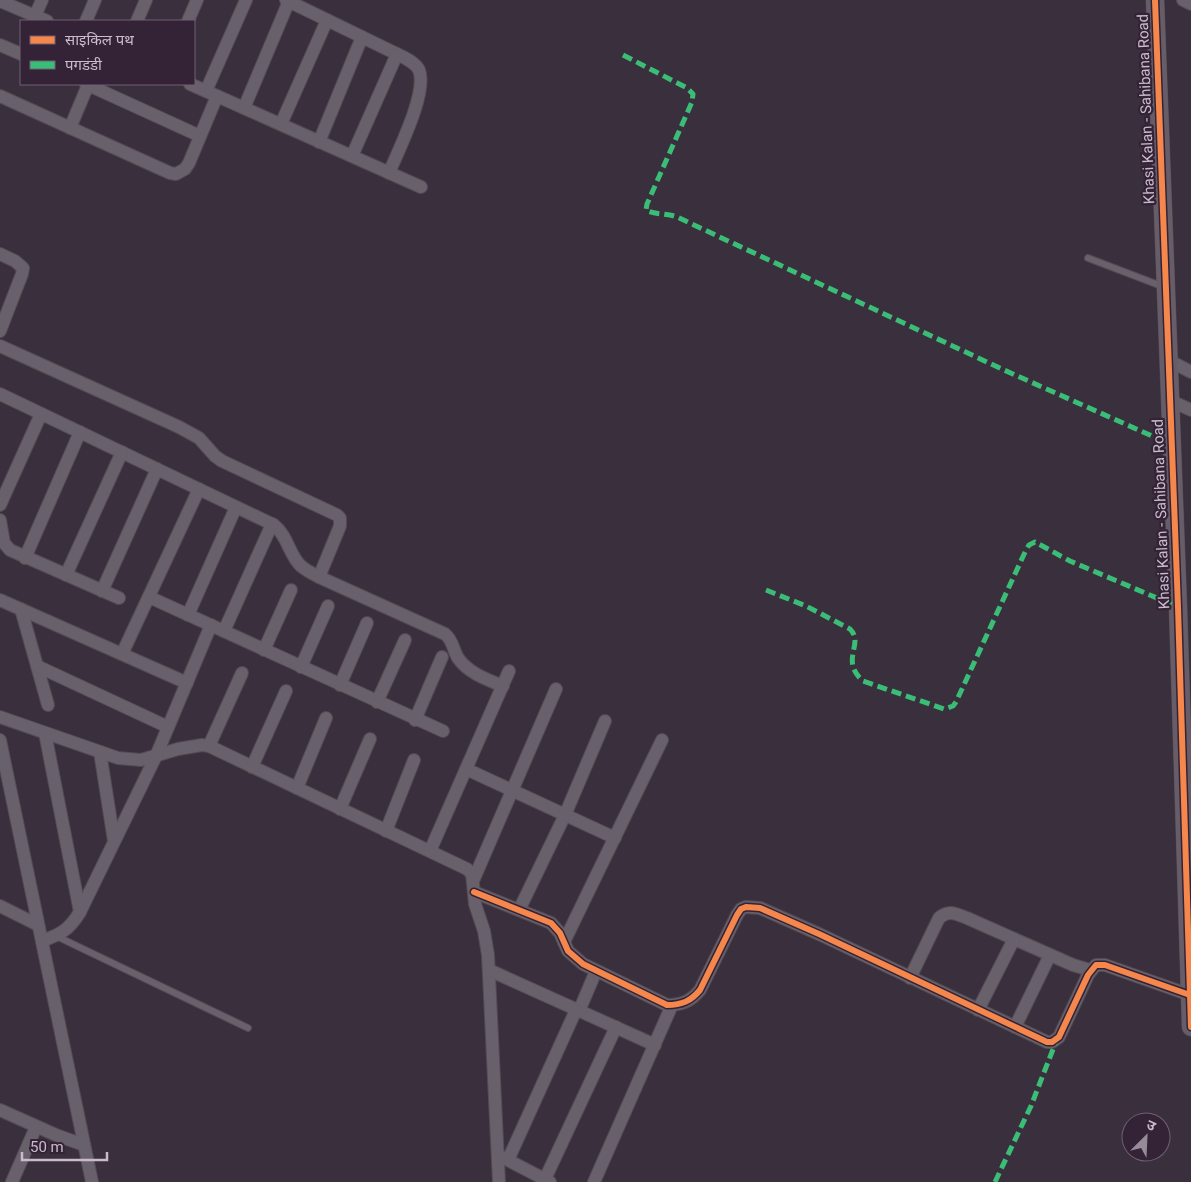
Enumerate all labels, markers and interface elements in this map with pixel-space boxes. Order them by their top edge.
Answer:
street label: Khasi Kalan - Sahibana Road [1134,14,1158,204]
legend [20,20,195,85]
text: साइकिल पथ [65,31,134,49]
text: पगडंडी [65,56,103,74]
street label: Khasi Kalan - Sahibana Road [1149,419,1173,609]
north arrow [1121,1112,1171,1162]
text: उ [1144,1116,1159,1134]
scale bar [22,1130,108,1162]
text: 50 m [30,1138,64,1156]

